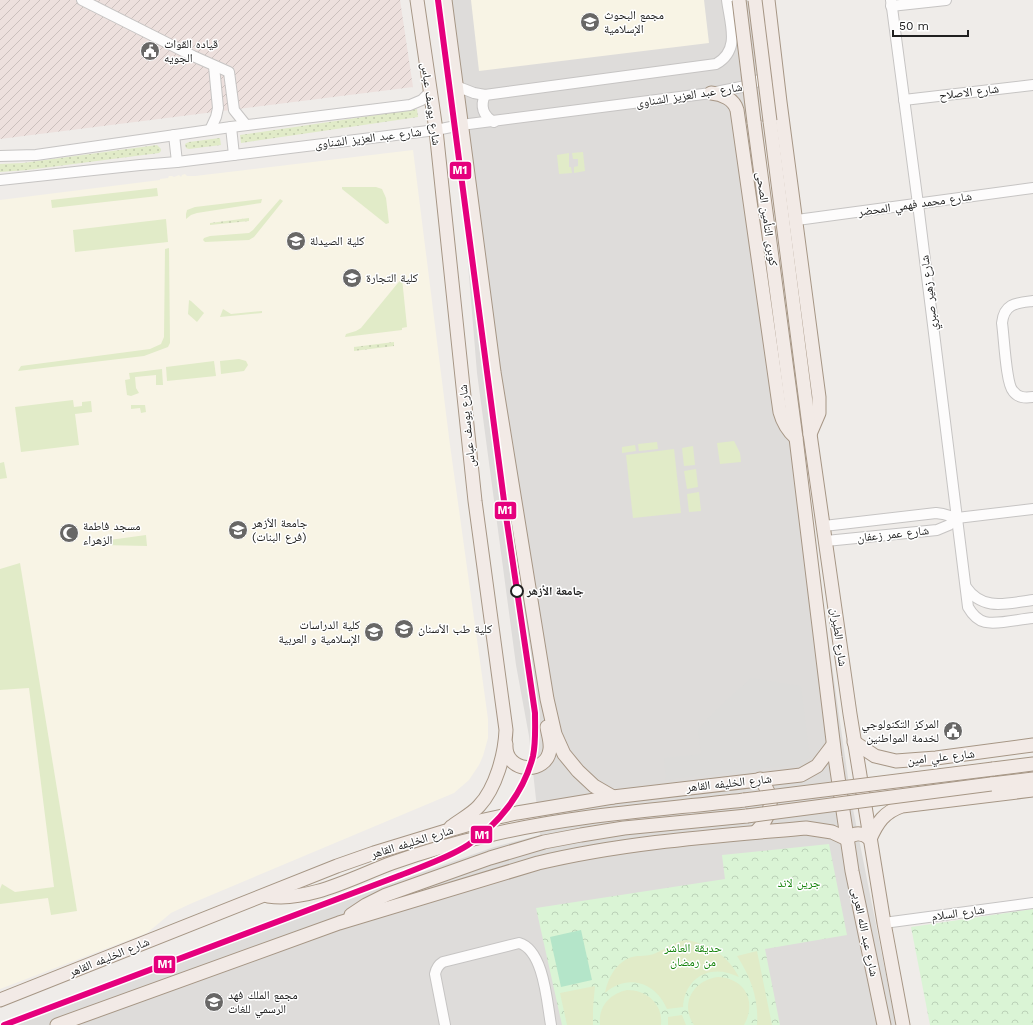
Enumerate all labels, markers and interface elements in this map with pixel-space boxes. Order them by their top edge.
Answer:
place label: مجمع البحوث الإسلامية [604,8,664,36]
school or university icon: مجمع البحوث الإسلامية [579,11,601,33]
scale bar [893,12,968,38]
text: 50 m [899,19,929,33]
place label: قياده القوات الجويه [164,37,218,65]
public building icon: قياده القوات الجويه [139,40,161,62]
street label: شارع يوسف عباس [417,62,444,146]
street label: شارع عبد العزيز الشناوى [635,80,743,111]
street label: شارع الاصلاح [938,81,1000,104]
street label: شارع عبد العزيز الشناوى [314,124,422,152]
line badge: M1 [449,161,472,180]
text: M1 [453,164,467,177]
street label: كوبرى التأمين الصحى [753,171,781,267]
street label: شارع محمد فهمي المحضر [856,189,973,222]
school or university icon: كلية الصيدلة [285,230,307,252]
place label: كلية الصيدلة [310,234,364,248]
street label: شارع زهير صبري [917,254,944,332]
school or university icon: كلية التجارة [341,267,363,289]
place label: كلية التجارة [366,271,418,285]
street label: شارع يوسف عباس [456,384,479,468]
line badge: M1 [494,501,517,520]
text: M1 [498,504,512,517]
place label: جامعة الأزهر (فرع البنات) [251,516,308,545]
place label: مسجد فاطمة الزهراء [83,519,141,547]
school or university icon: جامعة الأزهر (فرع البنات) [227,519,249,541]
mosque icon: مسجد فاطمة الزهراء [58,522,80,544]
street label: شارع عمر زعفان [856,523,930,546]
marker: جامعة الأزهر [510,584,524,598]
place label: جامعة الأزهر [526,584,584,598]
street label: شارع الطيران [827,607,850,667]
place label: كلية الدراسات الإسلامية و العربية [278,618,360,646]
school or university icon: كلية طب الأسنان [393,618,415,640]
school or university icon: كلية الدراسات الإسلامية و العربية [363,621,385,643]
place label: كلية طب الأسنان [418,622,492,636]
place label: المركز التكنولوجي لخدمة المواطنين [861,717,939,745]
public building icon: المركز التكنولوجي لخدمة المواطنين [942,720,964,742]
street label: شارع علي امين [906,746,976,771]
street label: شارع الخليفه القاهر [685,772,773,796]
street label: شارع الخليفه القاهر [368,823,455,862]
line badge: M1 [470,825,493,844]
text: M1 [475,829,489,842]
park label: جرين لاند [778,876,821,890]
street label: شارع عبد الله العربى [848,886,881,978]
street label: شارع السلام [931,902,986,925]
street label: شارع الخليفه القاهر [66,934,152,981]
park label: حديقة العاشر من رمضان [663,941,722,969]
line badge: M1 [153,955,176,974]
text: M1 [158,958,172,971]
place label: مجمع الملك فهد الرسمي للغات [228,988,298,1019]
school or university icon: مجمع الملك فهد الرسمي للغات [203,991,225,1013]

